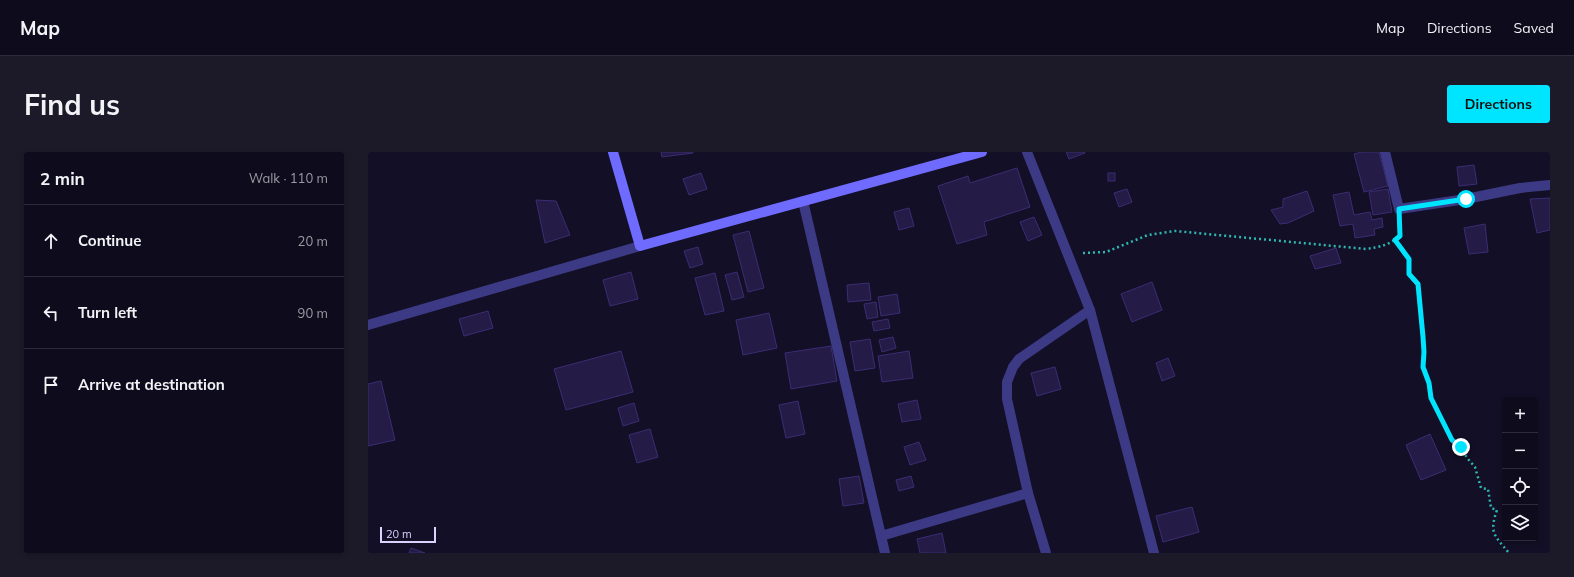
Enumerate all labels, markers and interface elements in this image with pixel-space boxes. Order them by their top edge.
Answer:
text: Map [20,16,60,40]
text: Map [1376,19,1405,37]
text: Directions [1427,19,1492,37]
text: Saved [1514,19,1554,37]
button: Directions [1447,85,1550,123]
text: Find us [24,87,120,122]
text: 2 min [40,168,85,189]
text: Walk · 110 m [249,170,328,186]
route start [1457,190,1475,208]
icon: ahead [40,230,62,252]
text: Continue [78,231,141,250]
text: 20 m [298,233,328,249]
icon: left [40,302,62,324]
text: Turn left [78,303,137,322]
text: 90 m [298,305,328,321]
icon: arrive [40,374,62,396]
text: Arrive at destination [78,375,225,394]
map controls [1502,397,1538,541]
button: + [1502,397,1538,433]
button: − [1502,433,1538,469]
route end [1452,438,1470,456]
button: locate [1502,469,1538,505]
button: layers [1502,505,1538,541]
scale bar [380,525,436,544]
text: 20 m [386,527,412,541]

